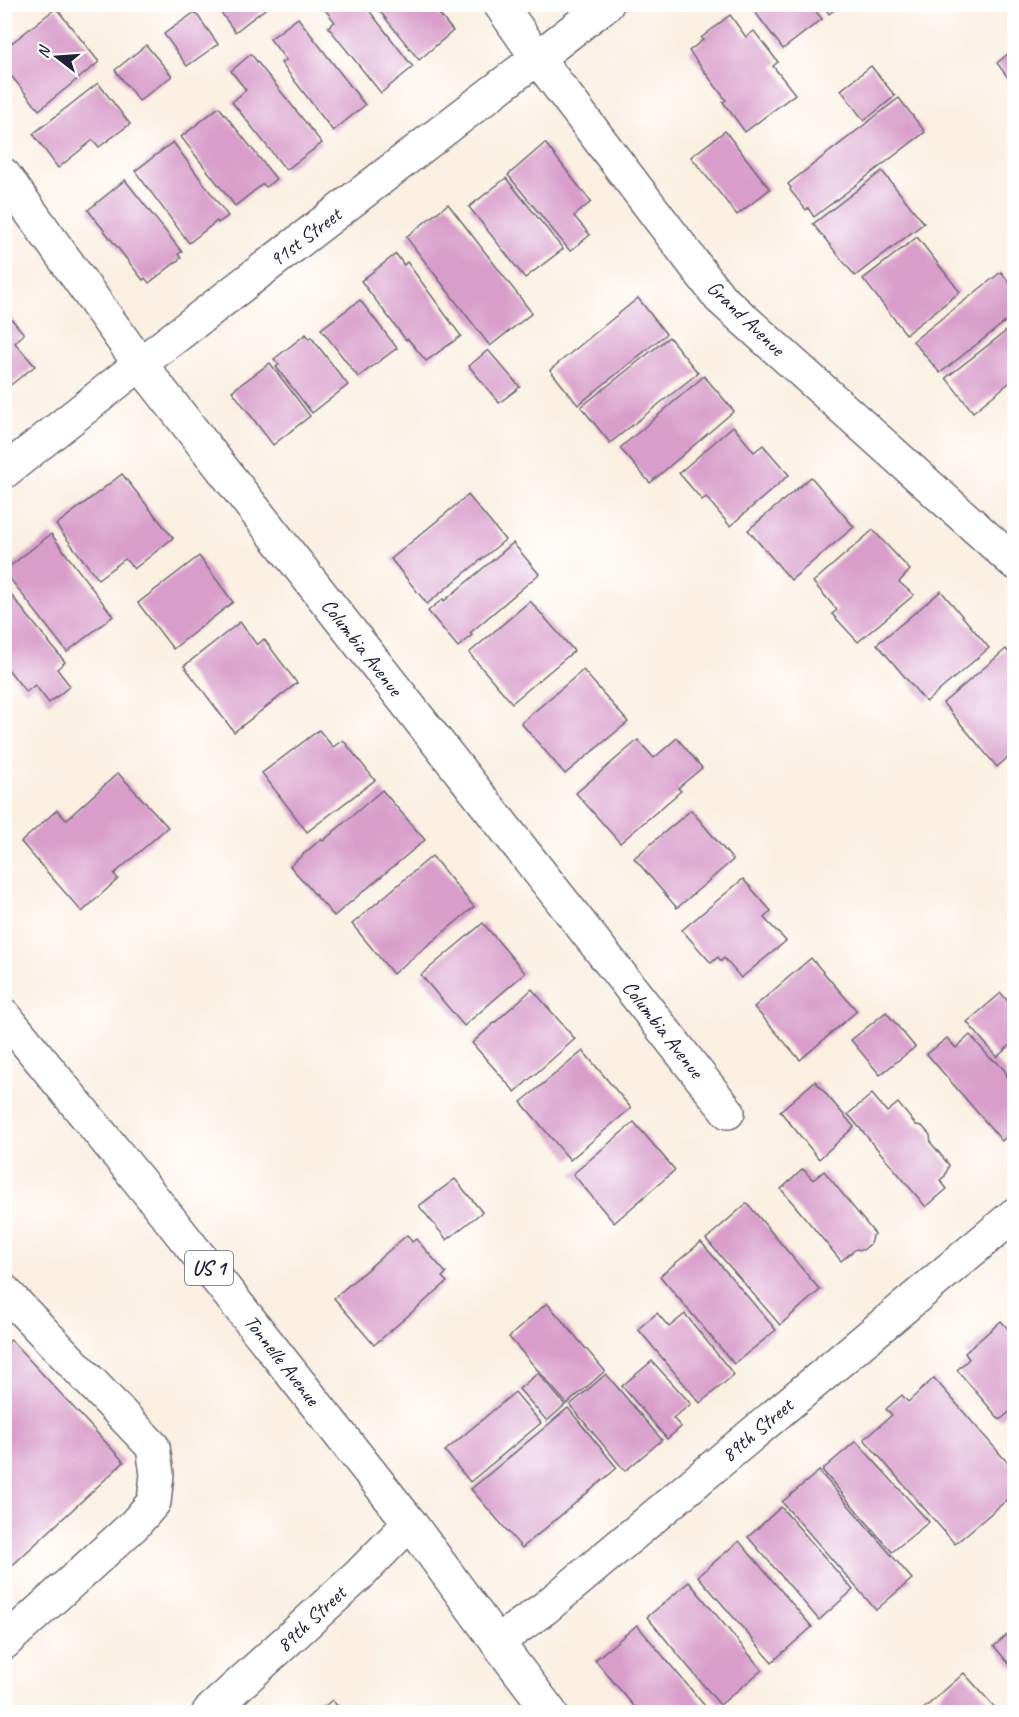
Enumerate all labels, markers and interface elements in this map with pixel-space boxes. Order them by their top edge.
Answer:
north arrow [27,27,87,87]
text: N [33,42,56,61]
street label: 91st Street [264,200,348,272]
street label: Grand Avenue [702,275,792,363]
street label: Columbia Avenue [316,593,410,703]
street label: Columbia Avenue [617,975,711,1085]
road number: US 1 [185,1251,233,1285]
street label: Tonnelle Avenue [238,1309,326,1412]
street label: 89th Street [716,1391,800,1468]
street label: 89th Street [271,1579,353,1658]

